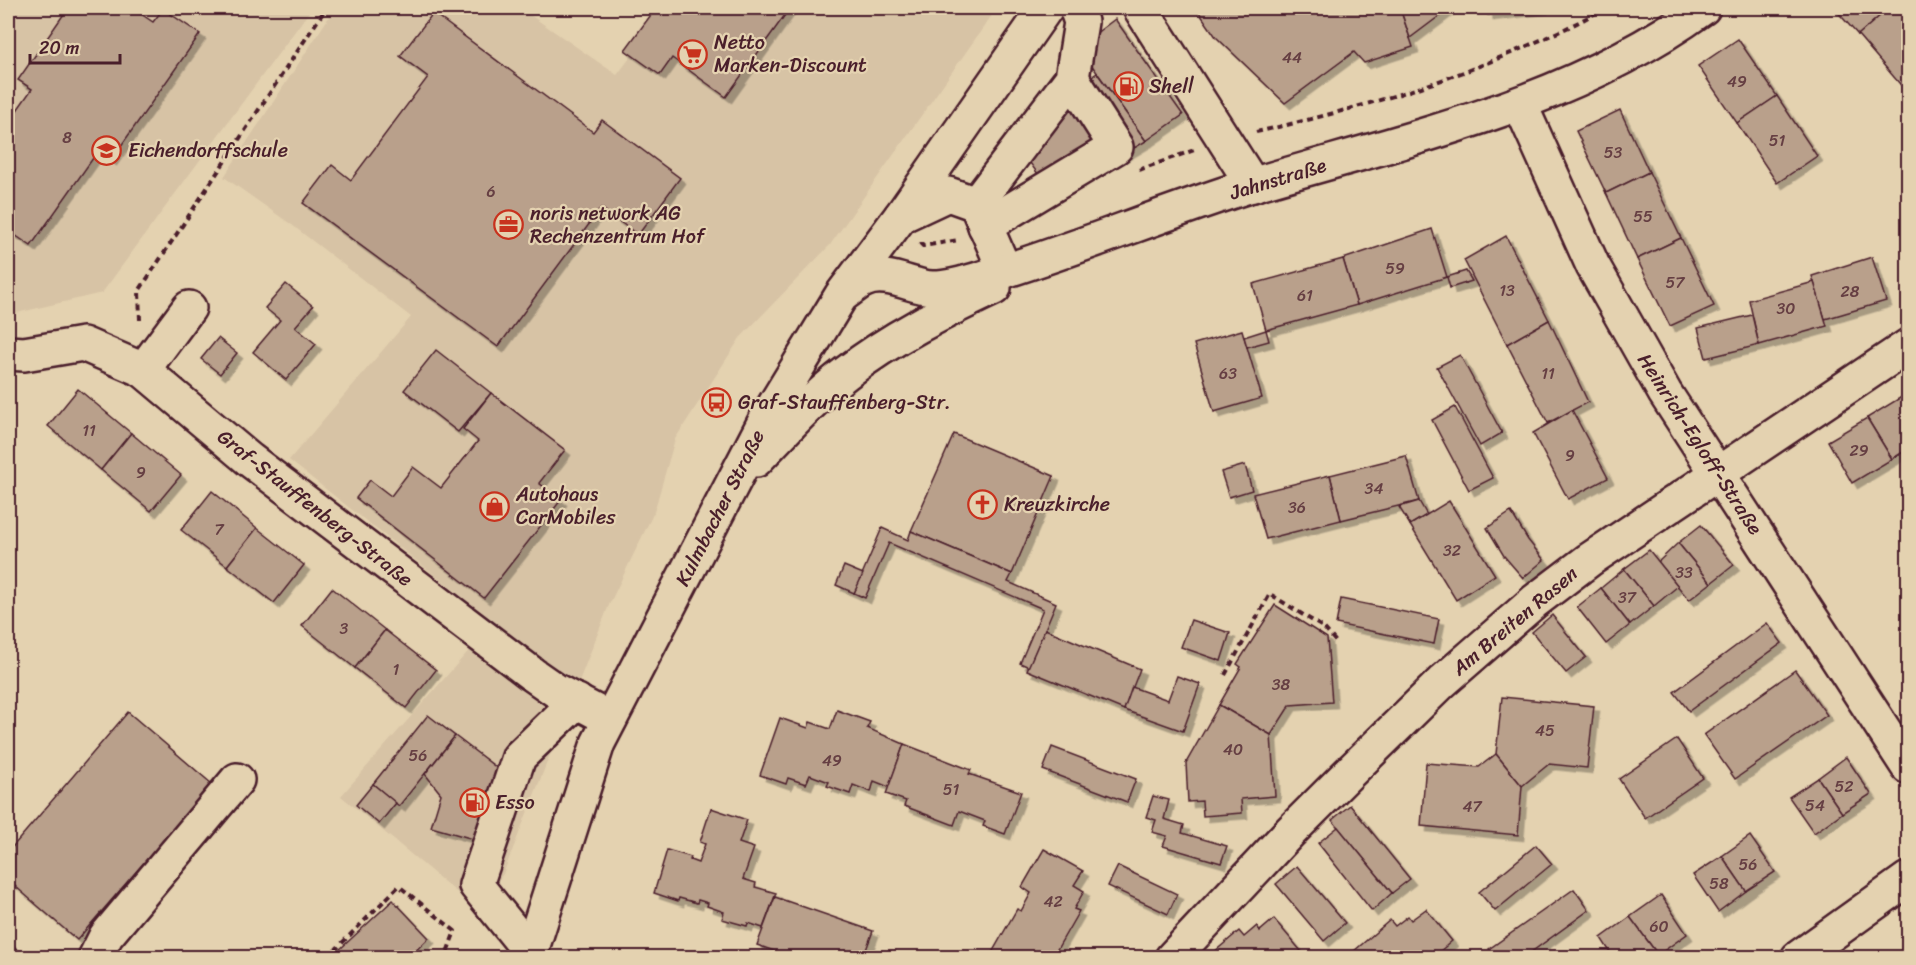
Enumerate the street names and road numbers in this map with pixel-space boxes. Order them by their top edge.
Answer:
street label: Jahnstraße [1224,148,1331,211]
street label: Heinrich-Egloff-Straße [1628,346,1772,542]
street label: Graf-Stauffenberg-Straße [209,420,421,596]
street label: Kulmbacher Straße [665,424,775,592]
street label: Am Breiten Rasen [1443,557,1586,685]

